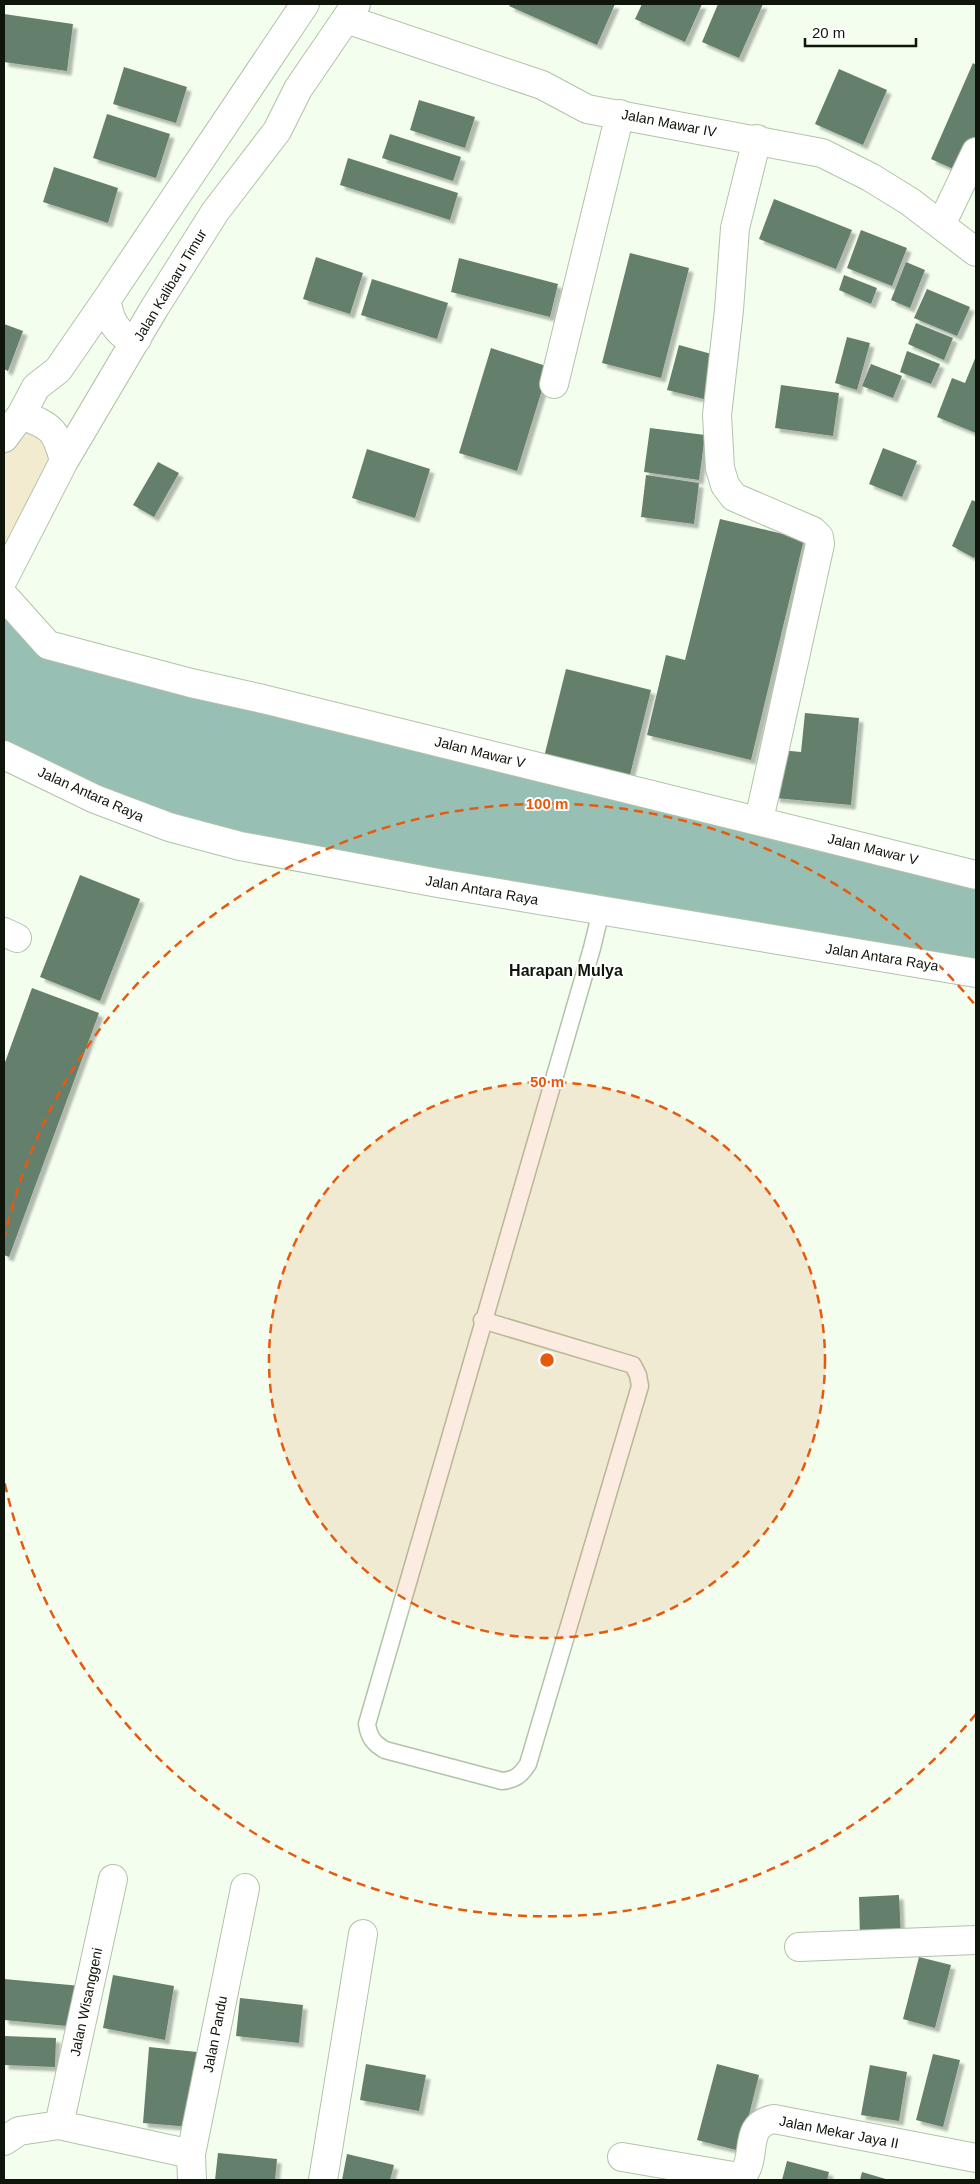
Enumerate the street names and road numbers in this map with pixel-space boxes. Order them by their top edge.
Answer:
street label: Jalan Mawar IV [620,106,719,140]
street label: Jalan Kalibaru Timur [130,226,210,344]
street label: Jalan Mawar V [433,733,527,771]
street label: Jalan Antara Raya [35,763,147,825]
street label: Jalan Mawar V [826,830,920,868]
street label: Jalan Antara Raya [424,872,540,908]
street label: Jalan Antara Raya [824,940,940,974]
street label: Jalan Wisanggeni [67,1946,105,2058]
street label: Jalan Pandu [200,1994,230,2074]
street label: Jalan Mekar Jaya II [778,2113,900,2151]

